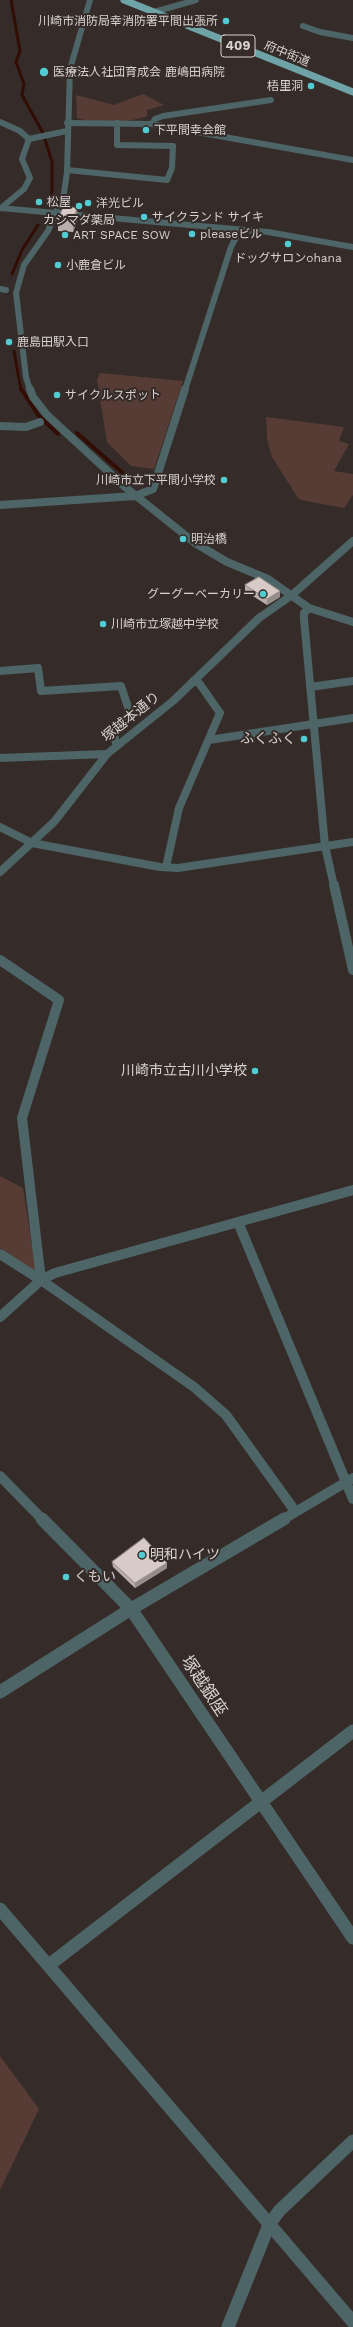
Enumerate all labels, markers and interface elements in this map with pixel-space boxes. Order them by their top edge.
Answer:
place label: 川崎市消防局幸消防署平間出張所 [38,14,218,28]
marker: 川崎市消防局幸消防署平間出張所 [221,16,231,26]
road number: 409 [221,35,255,57]
street label: 府中街道 [262,38,312,70]
place label: 医療法人社団育成会 鹿嶋田病院 [53,65,225,79]
marker: 医療法人社団育成会 鹿嶋田病院 [38,66,50,78]
place label: 梧里洞 [267,79,303,93]
marker: 梧里洞 [306,81,316,91]
place label: 下平間幸会館 [154,123,226,137]
marker: 下平間幸会館 [141,125,151,135]
place label: 松屋 [47,195,71,209]
place label: 洋光ビル [96,196,144,210]
marker: 松屋 [34,197,44,207]
marker: 洋光ビル [83,198,93,208]
marker: カシマダ薬局 [74,201,84,211]
place label: サイクランド サイキ [152,210,264,224]
marker: サイクランド サイキ [139,212,149,222]
place label: カシマダ薬局 [43,213,115,227]
place label: pleaseビル [200,227,262,241]
place label: ART SPACE SOW [73,228,170,242]
marker: pleaseビル [187,229,197,239]
marker: ART SPACE SOW [60,230,70,240]
marker: ドッグサロンohana [283,239,293,249]
place label: ドッグサロンohana [234,251,342,265]
place label: 小鹿倉ビル [66,258,126,272]
marker: 小鹿倉ビル [53,260,63,270]
place label: 鹿島田駅入口 [17,335,89,349]
marker: 鹿島田駅入口 [4,337,14,347]
place label: サイクルスポット [65,388,161,402]
marker: サイクルスポット [52,390,62,400]
place label: 川崎市立下平間小学校 [96,473,216,487]
marker: 川崎市立下平間小学校 [219,475,229,485]
place label: 明治橋 [191,532,227,546]
marker: 明治橋 [178,534,188,544]
place label: グーグーベーカリー [147,587,255,601]
marker: グーグーベーカリー [258,589,268,599]
place label: 川崎市立塚越中学校 [111,617,219,631]
marker: 川崎市立塚越中学校 [98,619,108,629]
street label: 塚越本通り [99,688,163,746]
place label: ふくふく [240,731,296,747]
marker: ふくふく [299,734,309,744]
place label: 川崎市立古川小学校 [121,1063,247,1079]
marker: 川崎市立古川小学校 [250,1066,260,1076]
place label: 明和ハイツ [150,1547,220,1563]
marker: 明和ハイツ [137,1550,147,1560]
place label: くもい [74,1569,116,1585]
marker: くもい [61,1572,71,1582]
street label: 塚越銀座 [177,1652,231,1720]

